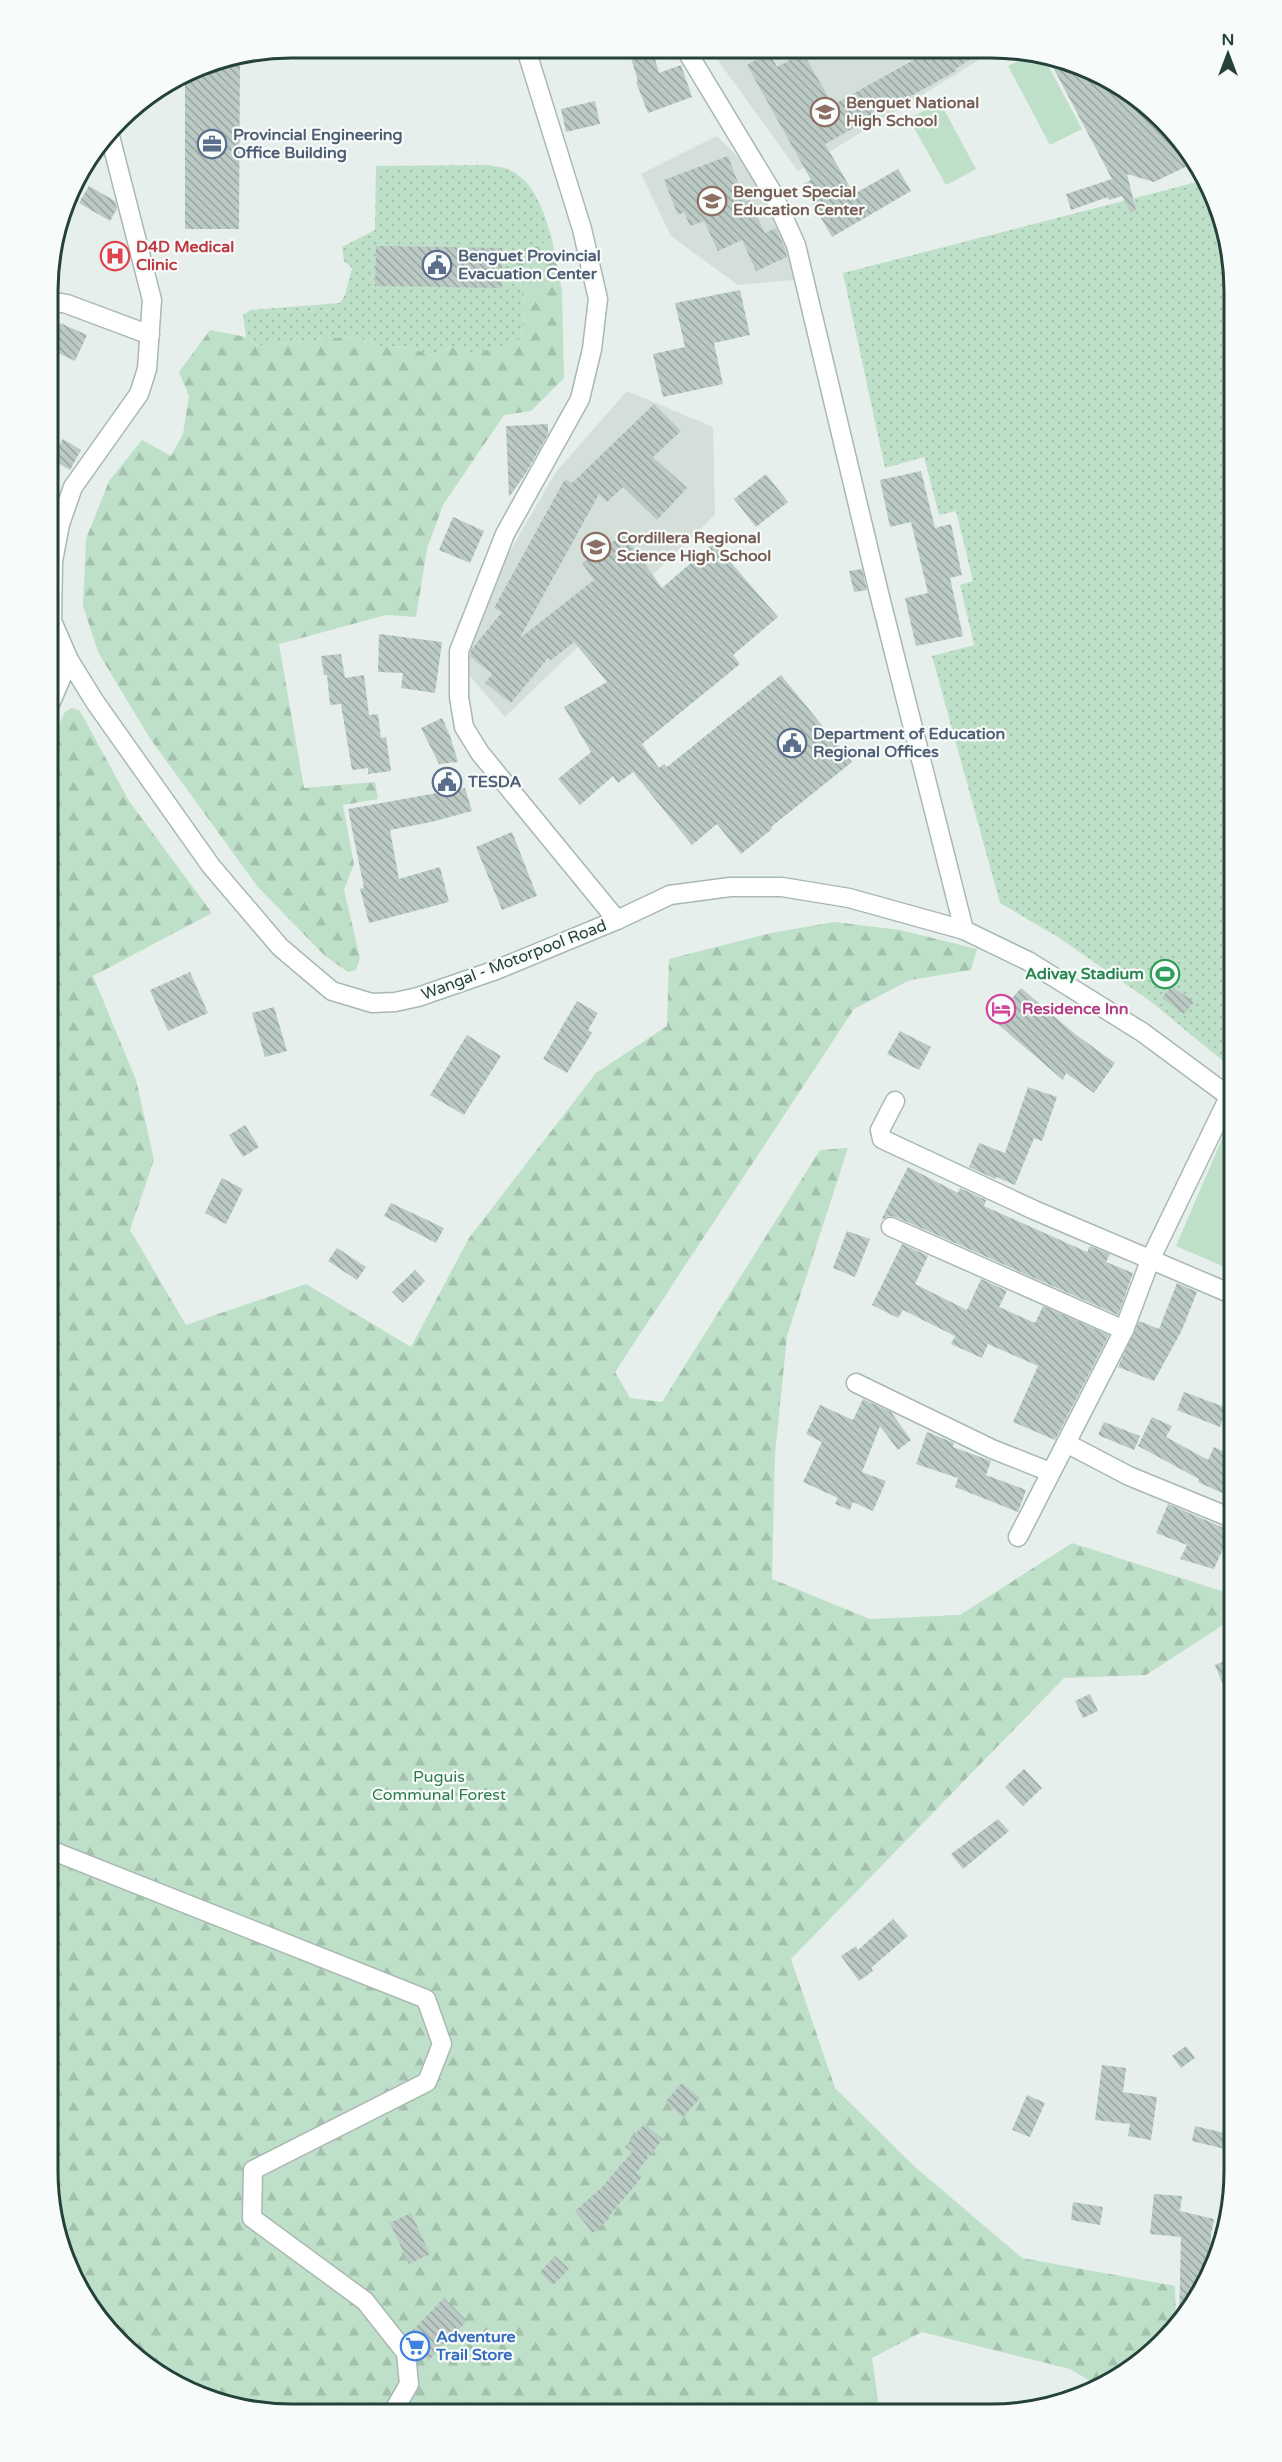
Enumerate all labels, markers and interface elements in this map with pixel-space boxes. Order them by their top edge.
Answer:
north arrow [1198,24,1258,84]
text: N [1222,30,1234,50]
place label: Benguet National High School [846,93,979,131]
school or university icon: Benguet National High School [809,96,841,128]
place label: Provincial Engineering Office Building [233,125,403,163]
office icon: Provincial Engineering Office Building [196,128,228,160]
place label: Benguet Special Education Center [733,182,865,220]
school or university icon: Benguet Special Education Center [696,185,728,217]
place label: D4D Medical Clinic [136,237,234,275]
hospital icon: D4D Medical Clinic [99,240,131,272]
place label: Benguet Provincial Evacuation Center [458,246,601,284]
public building icon: Benguet Provincial Evacuation Center [421,249,453,281]
place label: Cordillera Regional Science High School [617,528,771,566]
school or university icon: Cordillera Regional Science High School [580,531,612,563]
place label: Department of Education Regional Offices [813,724,1005,762]
public building icon: Department of Education Regional Offices [776,727,808,759]
public building icon: TESDA [431,766,463,798]
place label: TESDA [467,772,522,792]
street label: Wangal - Motorpool Road [419,915,609,1005]
sports icon: Adivay Stadium [1149,958,1181,990]
place label: Adivay Stadium [1025,964,1144,984]
hotel icon: Residence Inn [985,993,1017,1025]
place label: Residence Inn [1022,999,1129,1019]
park label: Puguis Communal Forest [372,1767,506,1805]
place label: Adventure Trail Store [435,2327,516,2365]
supermarket icon: Adventure Trail Store [399,2330,431,2362]

